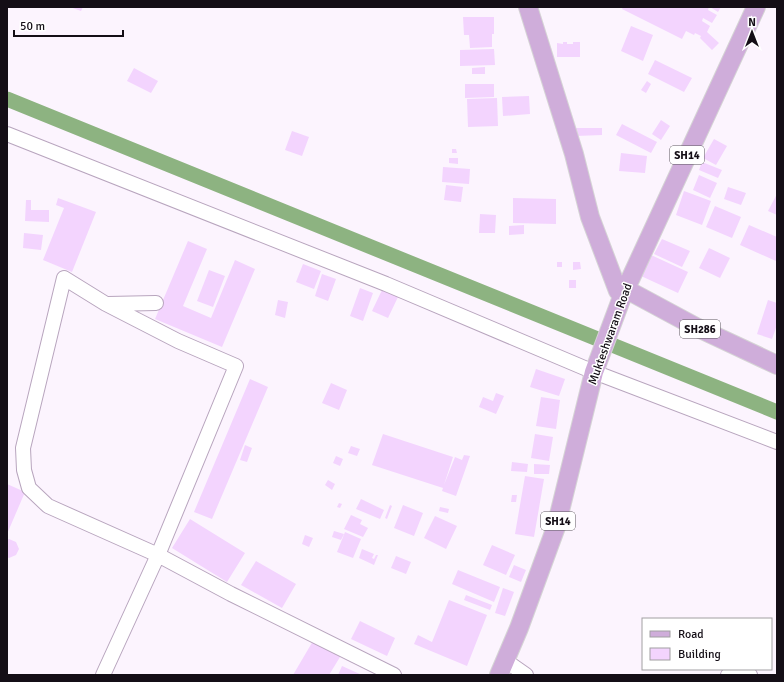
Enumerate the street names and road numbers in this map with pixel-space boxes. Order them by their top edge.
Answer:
road number: SH14 [670,146,704,164]
street label: Mukteshwaram Road [585,281,636,387]
road number: SH286 [680,320,720,338]
road number: SH14 [541,512,575,530]

